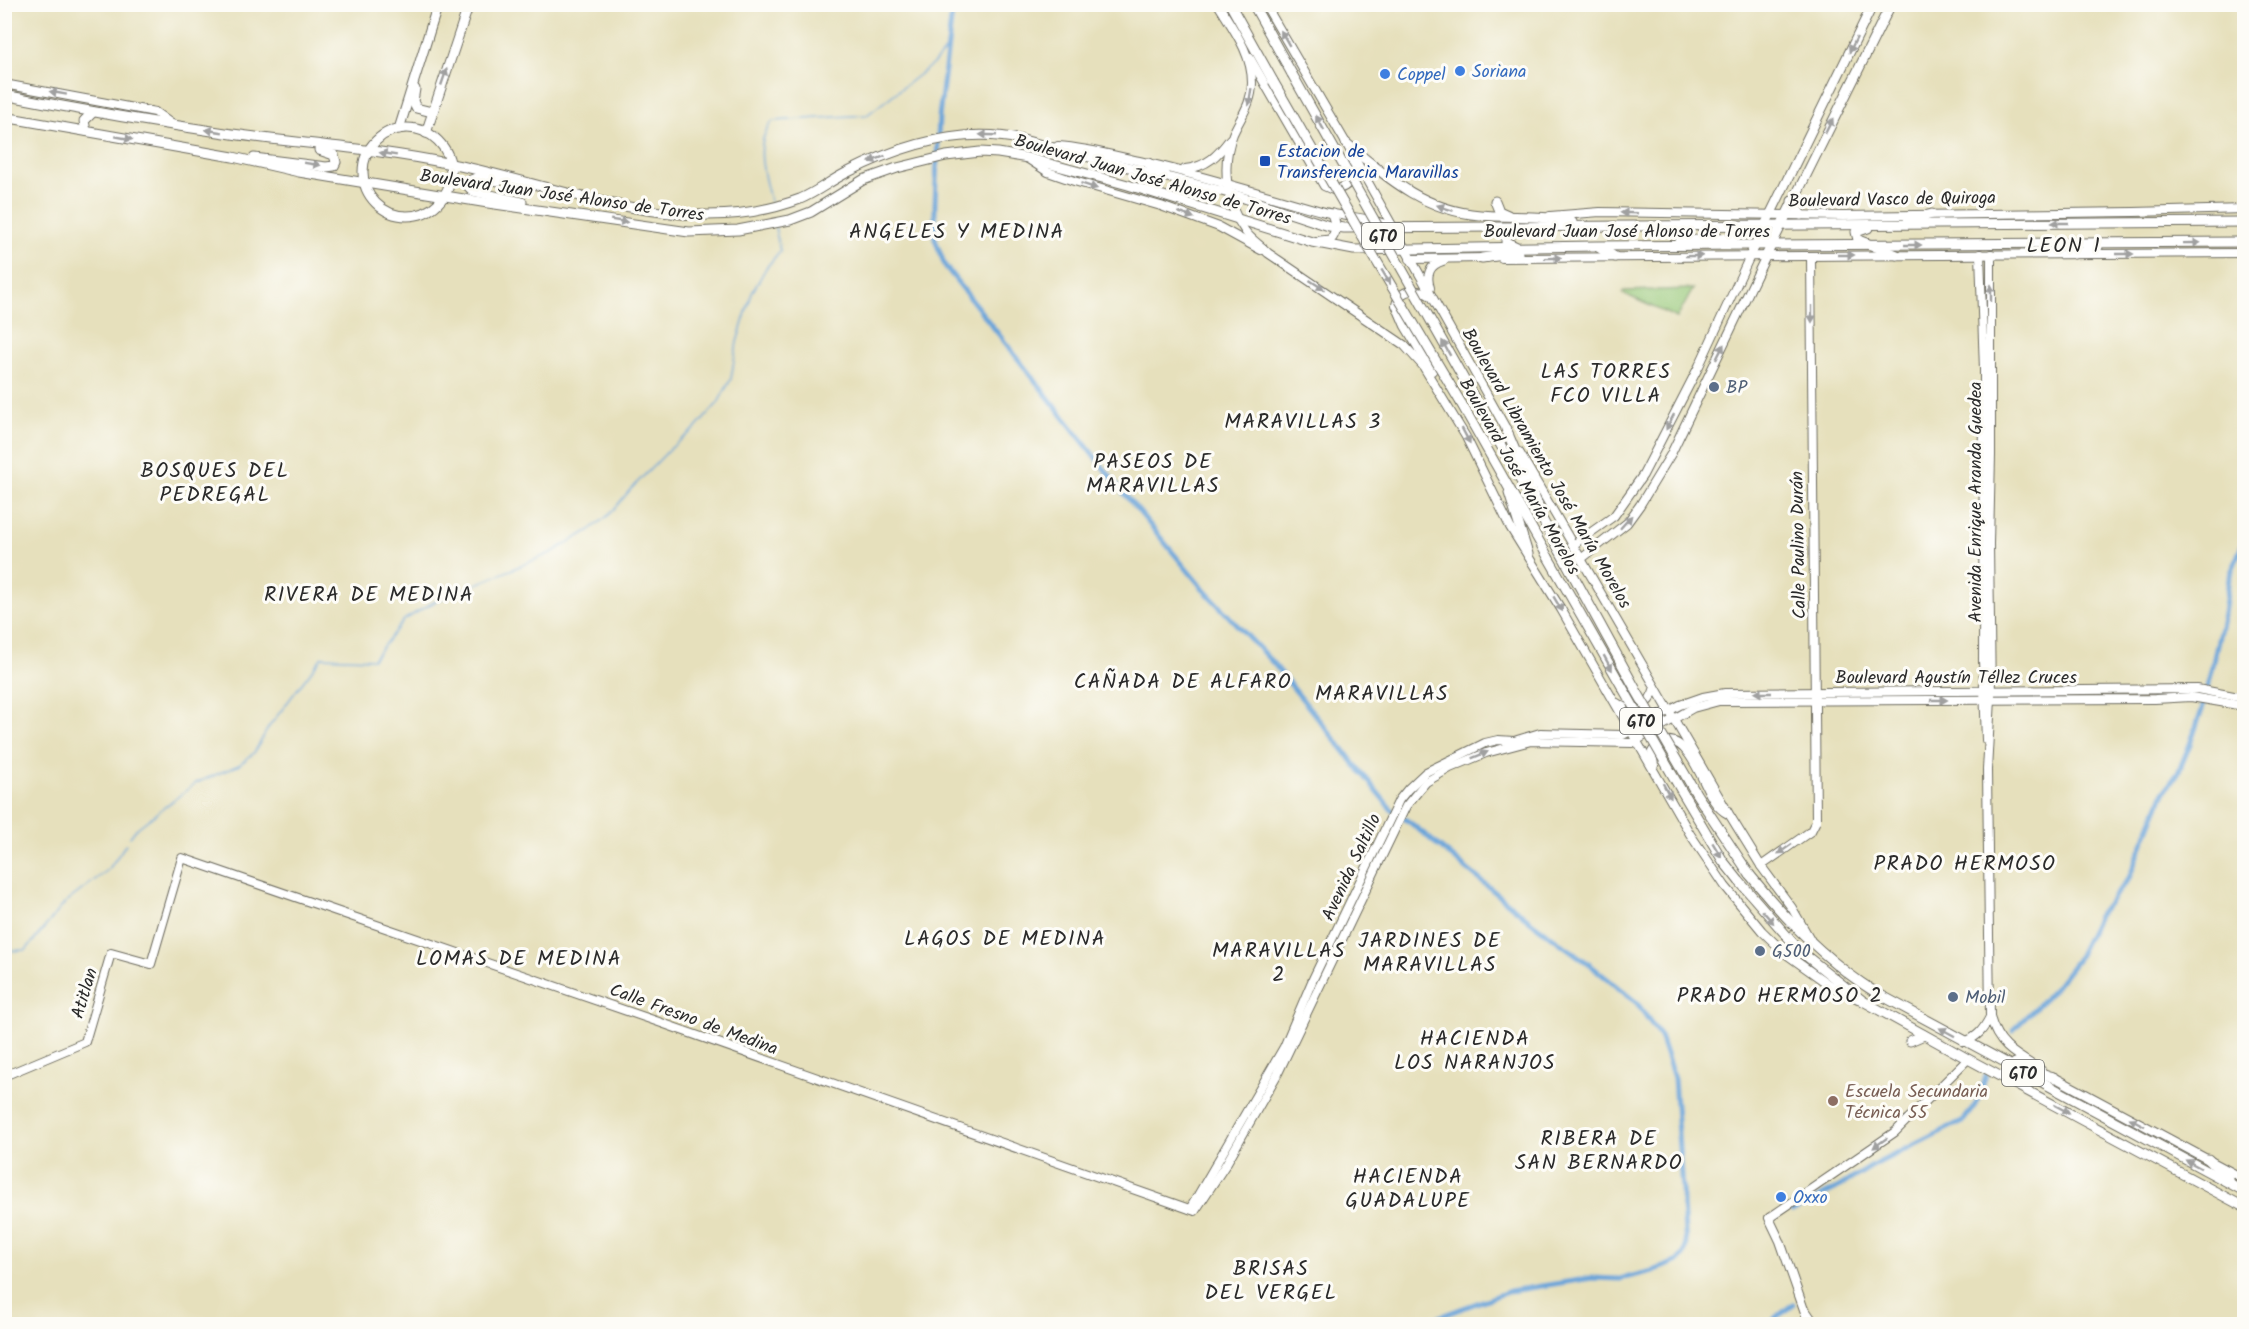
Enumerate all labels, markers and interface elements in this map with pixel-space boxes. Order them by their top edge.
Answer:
one-way arrow [1279,30,1290,46]
one-way arrow [1848,37,1857,54]
place label: Soriana [1472,58,1526,87]
place label: Coppel [1397,61,1446,90]
marker: Soriana [1453,64,1467,78]
marker: Coppel [1378,67,1392,81]
one-way arrow [439,68,449,86]
one-way arrow [1245,87,1254,106]
one-way arrow [48,88,67,97]
one-way arrow [1315,114,1325,131]
one-way arrow [1825,118,1834,135]
one-way arrow [204,126,223,135]
street label: Boulevard Juan José Alonso de Torres [1011,127,1295,234]
one-way arrow [979,130,998,140]
one-way arrow [115,134,134,143]
place label: Estacion de Transferencia Maravillas [1277,138,1459,188]
one-way arrow [379,150,398,159]
marker: Estacion de Transferencia Maravillas [1258,154,1272,168]
one-way arrow [868,155,886,165]
one-way arrow [303,160,322,169]
street label: Boulevard Juan José Alonso de Torres [418,162,706,231]
one-way arrow [1080,182,1098,192]
street label: Boulevard Vasco de Quiroga [1788,184,1996,217]
one-way arrow [1436,202,1454,212]
one-way arrow [1619,208,1638,218]
one-way arrow [1177,211,1195,221]
district label: ANGELES Y MEDINA [849,216,1065,249]
one-way arrow [610,217,629,226]
street label: Boulevard Juan José Alonso de Torres [1484,218,1771,247]
one-way arrow [2051,218,2070,228]
road number: GTO [1362,223,1404,249]
district label: LEON 1 [2027,230,2101,263]
one-way arrow [2183,238,2202,248]
one-way arrow [1904,240,1923,250]
one-way arrow [2115,249,2134,259]
one-way arrow [1836,250,1855,260]
one-way arrow [1685,251,1704,261]
one-way arrow [1543,253,1562,263]
one-way arrow [1380,269,1391,285]
one-way arrow [1309,279,1325,291]
one-way arrow [1986,284,1996,303]
one-way arrow [1807,304,1817,323]
street label: Boulevard Libramiento José María Morelos [1453,323,1638,615]
one-way arrow [1441,340,1452,356]
one-way arrow [1716,344,1725,361]
district label: LAS TORRES FCO VILLA [1541,356,1671,413]
street label: Boulevard José María Morelos [1450,373,1587,581]
place label: BP [1726,374,1748,403]
marker: BP [1707,380,1721,394]
street label: Avenida Enrique Aranda Guedea [1962,382,1991,622]
district label: MARAVILLAS 3 [1224,406,1382,439]
one-way arrow [1665,413,1675,430]
one-way arrow [1461,428,1470,445]
district label: PASEOS DE MARAVILLAS [1086,446,1220,503]
district label: BOSQUES DEL PEDREGAL [140,455,290,512]
street label: Calle Paulino Durán [1784,471,1815,619]
one-way arrow [1619,515,1632,530]
district label: RIVERA DE MEDINA [264,579,474,612]
one-way arrow [1553,596,1563,613]
one-way arrow [1602,655,1613,671]
street label: Boulevard Agustín Téllez Cruces [1835,664,2077,693]
district label: CAÑADA DE ALFARO [1074,666,1292,699]
district label: MARAVILLAS [1315,678,1449,711]
one-way arrow [1753,688,1772,698]
one-way arrow [1930,695,1949,705]
road number: GTO [1620,708,1662,734]
one-way arrow [1471,750,1489,760]
one-way arrow [1661,782,1671,800]
street label: Avenida Saltillo [1315,809,1390,926]
one-way arrow [1711,842,1722,858]
one-way arrow [1778,842,1793,854]
district label: PRADO HERMOSO [1874,848,2056,881]
one-way arrow [1761,909,1774,924]
district label: LAGOS DE MEDINA [904,923,1106,956]
district label: JARDINES DE MARAVILLAS [1358,925,1502,982]
district label: MARAVILLAS 2 [1212,935,1346,992]
place label: G500 [1772,938,1811,967]
district label: LOMAS DE MEDINA [416,943,622,976]
marker: G500 [1753,944,1767,958]
street label: Atitlan [64,965,107,1022]
street label: Calle Fresno de Medina [605,976,782,1064]
district label: PRADO HERMOSO 2 [1677,980,1883,1013]
place label: Mobil [1965,984,2006,1013]
marker: Mobil [1946,990,1960,1004]
district label: HACIENDA LOS NARANJOS [1394,1023,1556,1080]
one-way arrow [1938,1027,1955,1037]
road number: GTO [2002,1060,2044,1086]
place label: Escuela Secundaria Técnica 55 [1845,1078,1988,1128]
marker: Escuela Secundaria Técnica 55 [1826,1094,1840,1108]
one-way arrow [2054,1104,2071,1114]
one-way arrow [2129,1117,2146,1127]
district label: RIBERA DE SAN BERNARDO [1515,1123,1683,1180]
one-way arrow [1872,1137,1888,1149]
one-way arrow [2184,1159,2201,1169]
district label: HACIENDA GUADALUPE [1345,1161,1471,1218]
place label: Oxxo [1793,1184,1828,1213]
marker: Oxxo [1774,1190,1788,1204]
district label: BRISAS DEL VERGEL [1204,1253,1338,1310]

